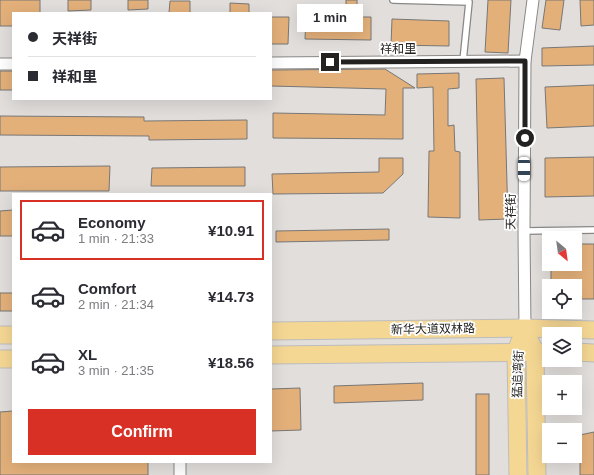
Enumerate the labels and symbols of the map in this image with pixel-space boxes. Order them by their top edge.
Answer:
callout: 1 min [297,4,363,32]
street label: 祥和里 [380,42,416,56]
route end [321,53,339,71]
route start [516,129,534,147]
car [518,157,530,181]
street label: 天祥街 [504,194,518,230]
north arrow [542,231,582,271]
street label: 新华大道双林路 [391,321,475,337]
street label: 猛追湾街 [510,350,526,398]

